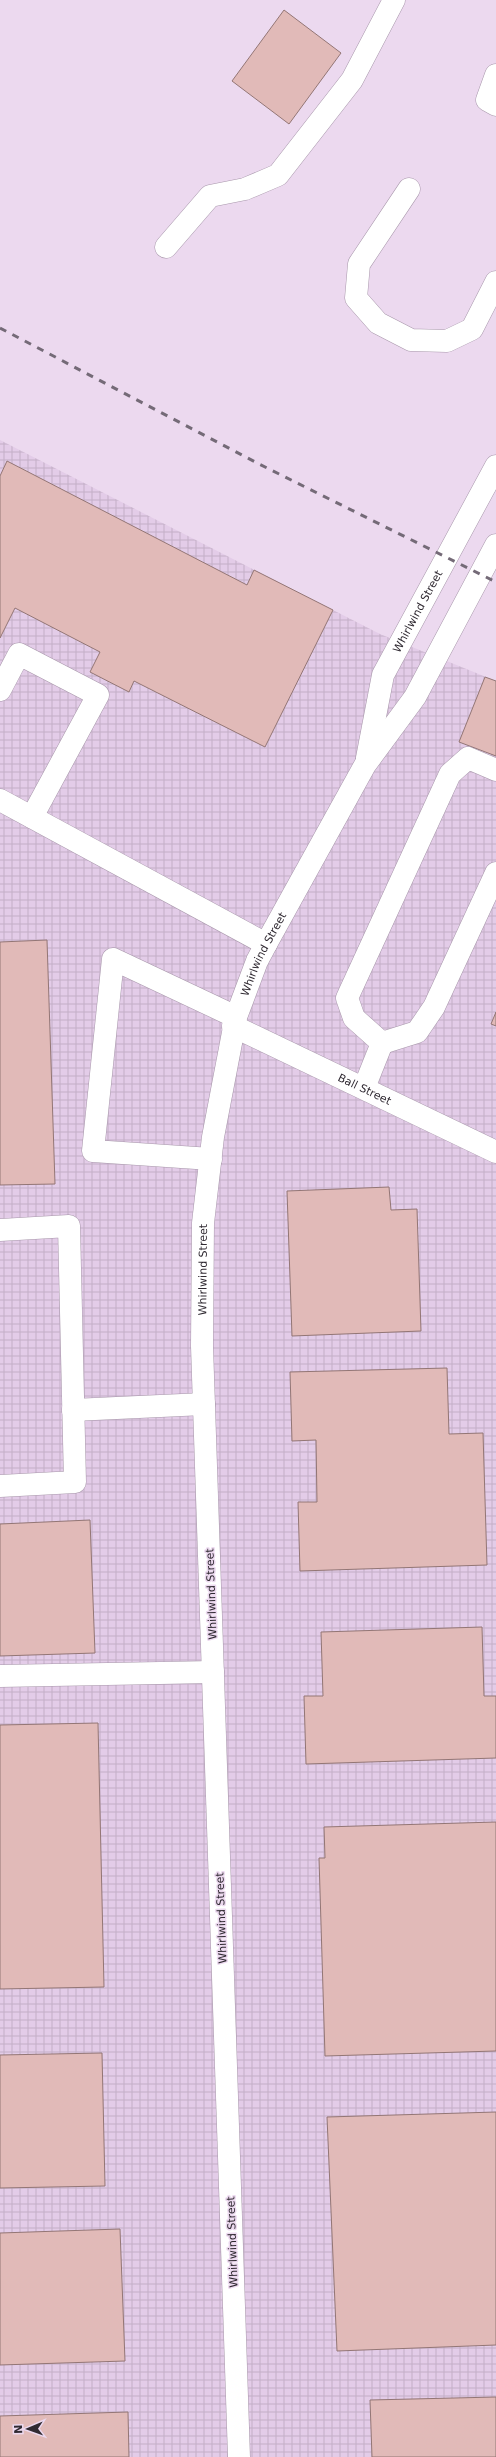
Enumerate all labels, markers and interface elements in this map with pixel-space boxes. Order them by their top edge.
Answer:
street label: Whirlwind Street [390,568,446,655]
street label: Whirlwind Street [238,910,290,998]
street label: Ball Street [336,1071,394,1108]
street label: Whirlwind Street [196,1223,210,1315]
street label: Whirlwind Street [203,1547,220,1640]
street label: Whirlwind Street [213,1871,230,1964]
street label: Whirlwind Street [224,2195,241,2288]
north arrow [8,2409,48,2449]
text: N [12,2424,25,2434]

